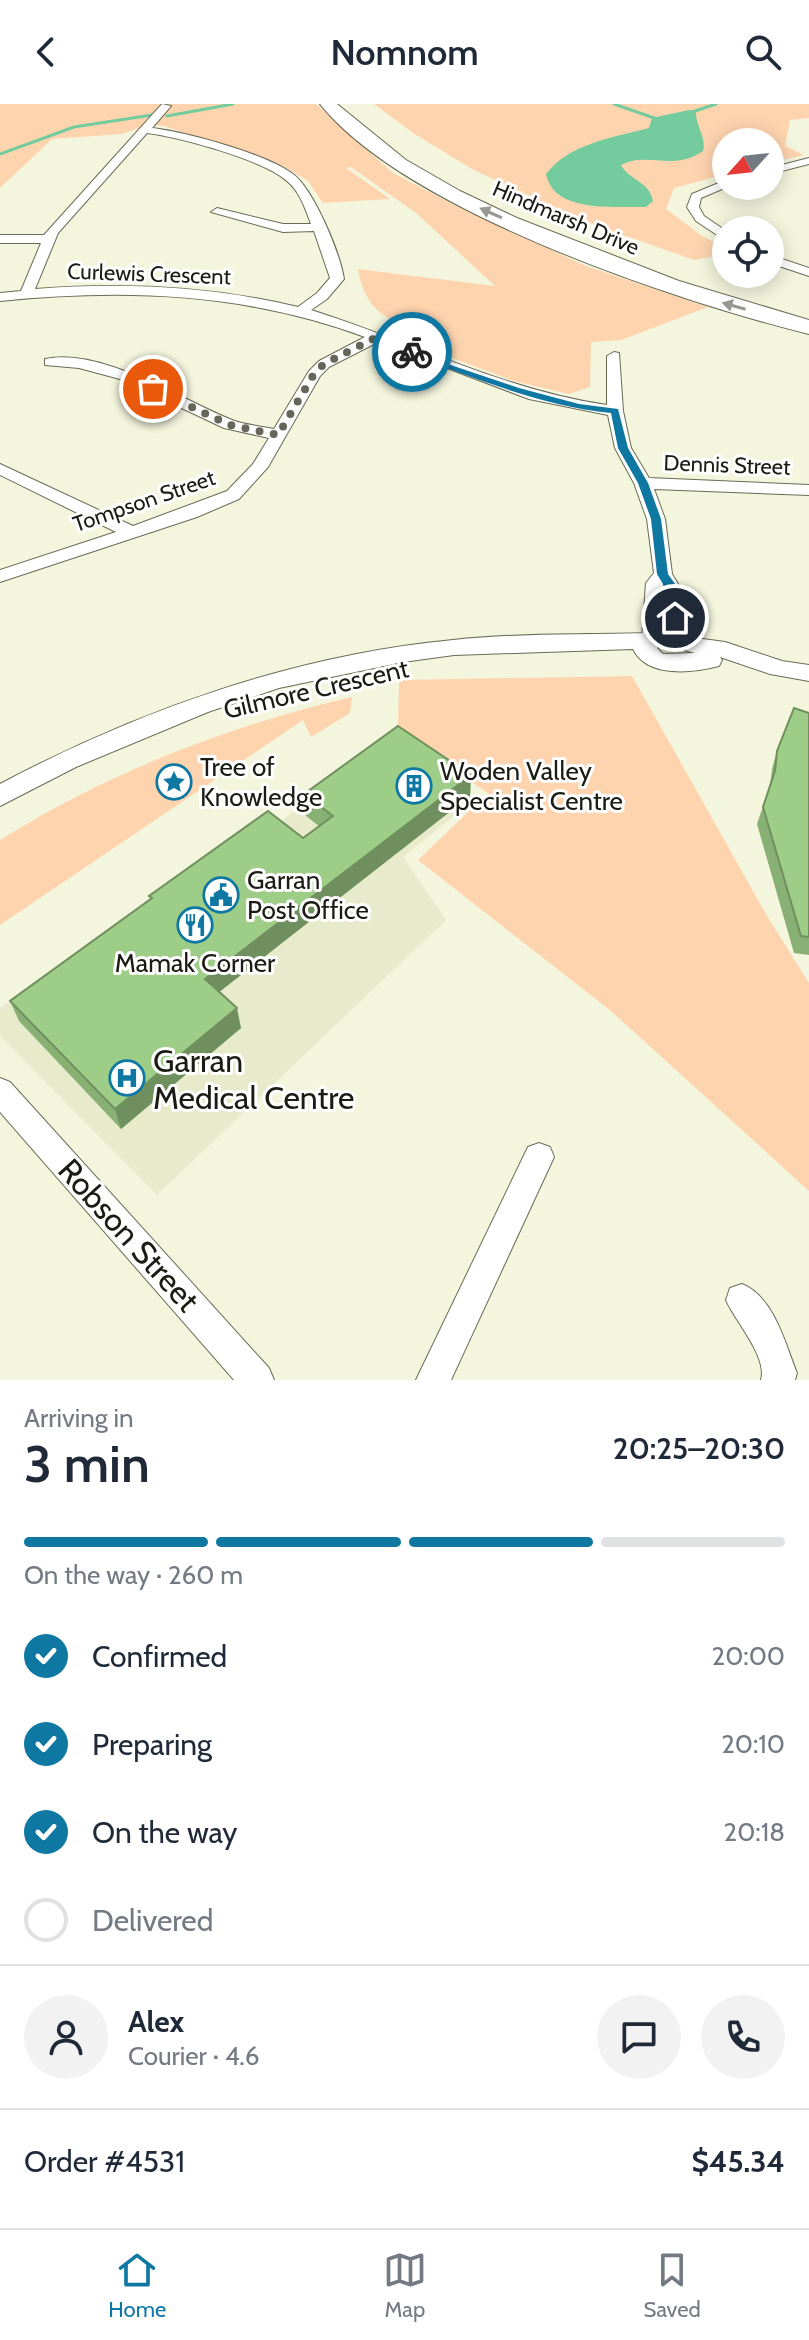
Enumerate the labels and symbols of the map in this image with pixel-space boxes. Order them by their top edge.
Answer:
north arrow [712,128,784,200]
street label: Hindmarsh Drive [489,175,643,261]
one-way arrow [480,206,503,220]
street label: Curlewis Crescent [67,258,232,290]
one-way arrow [722,299,746,312]
courier [372,312,452,392]
pin [119,355,187,423]
street label: Dennis Street [663,449,792,481]
street label: Tompson Street [69,464,219,538]
pin [641,584,709,652]
street label: Gilmore Crescent [220,652,412,726]
place label: Tree of Knowledge [200,751,322,813]
place label: Woden Valley Specialist Centre [440,755,623,817]
place icon: Tree of Knowledge [155,763,193,801]
building icon: Woden Valley Specialist Centre [395,767,433,805]
place label: Garran Post Office [247,864,369,926]
public building icon: Garran Post Office [202,876,240,914]
restaurant icon: Mamak Corner [176,906,214,944]
place label: Mamak Corner [115,947,276,979]
place label: Garran Medical Centre [153,1041,354,1117]
hospital icon: Garran Medical Centre [108,1059,146,1097]
street label: Robson Street [50,1151,208,1320]

